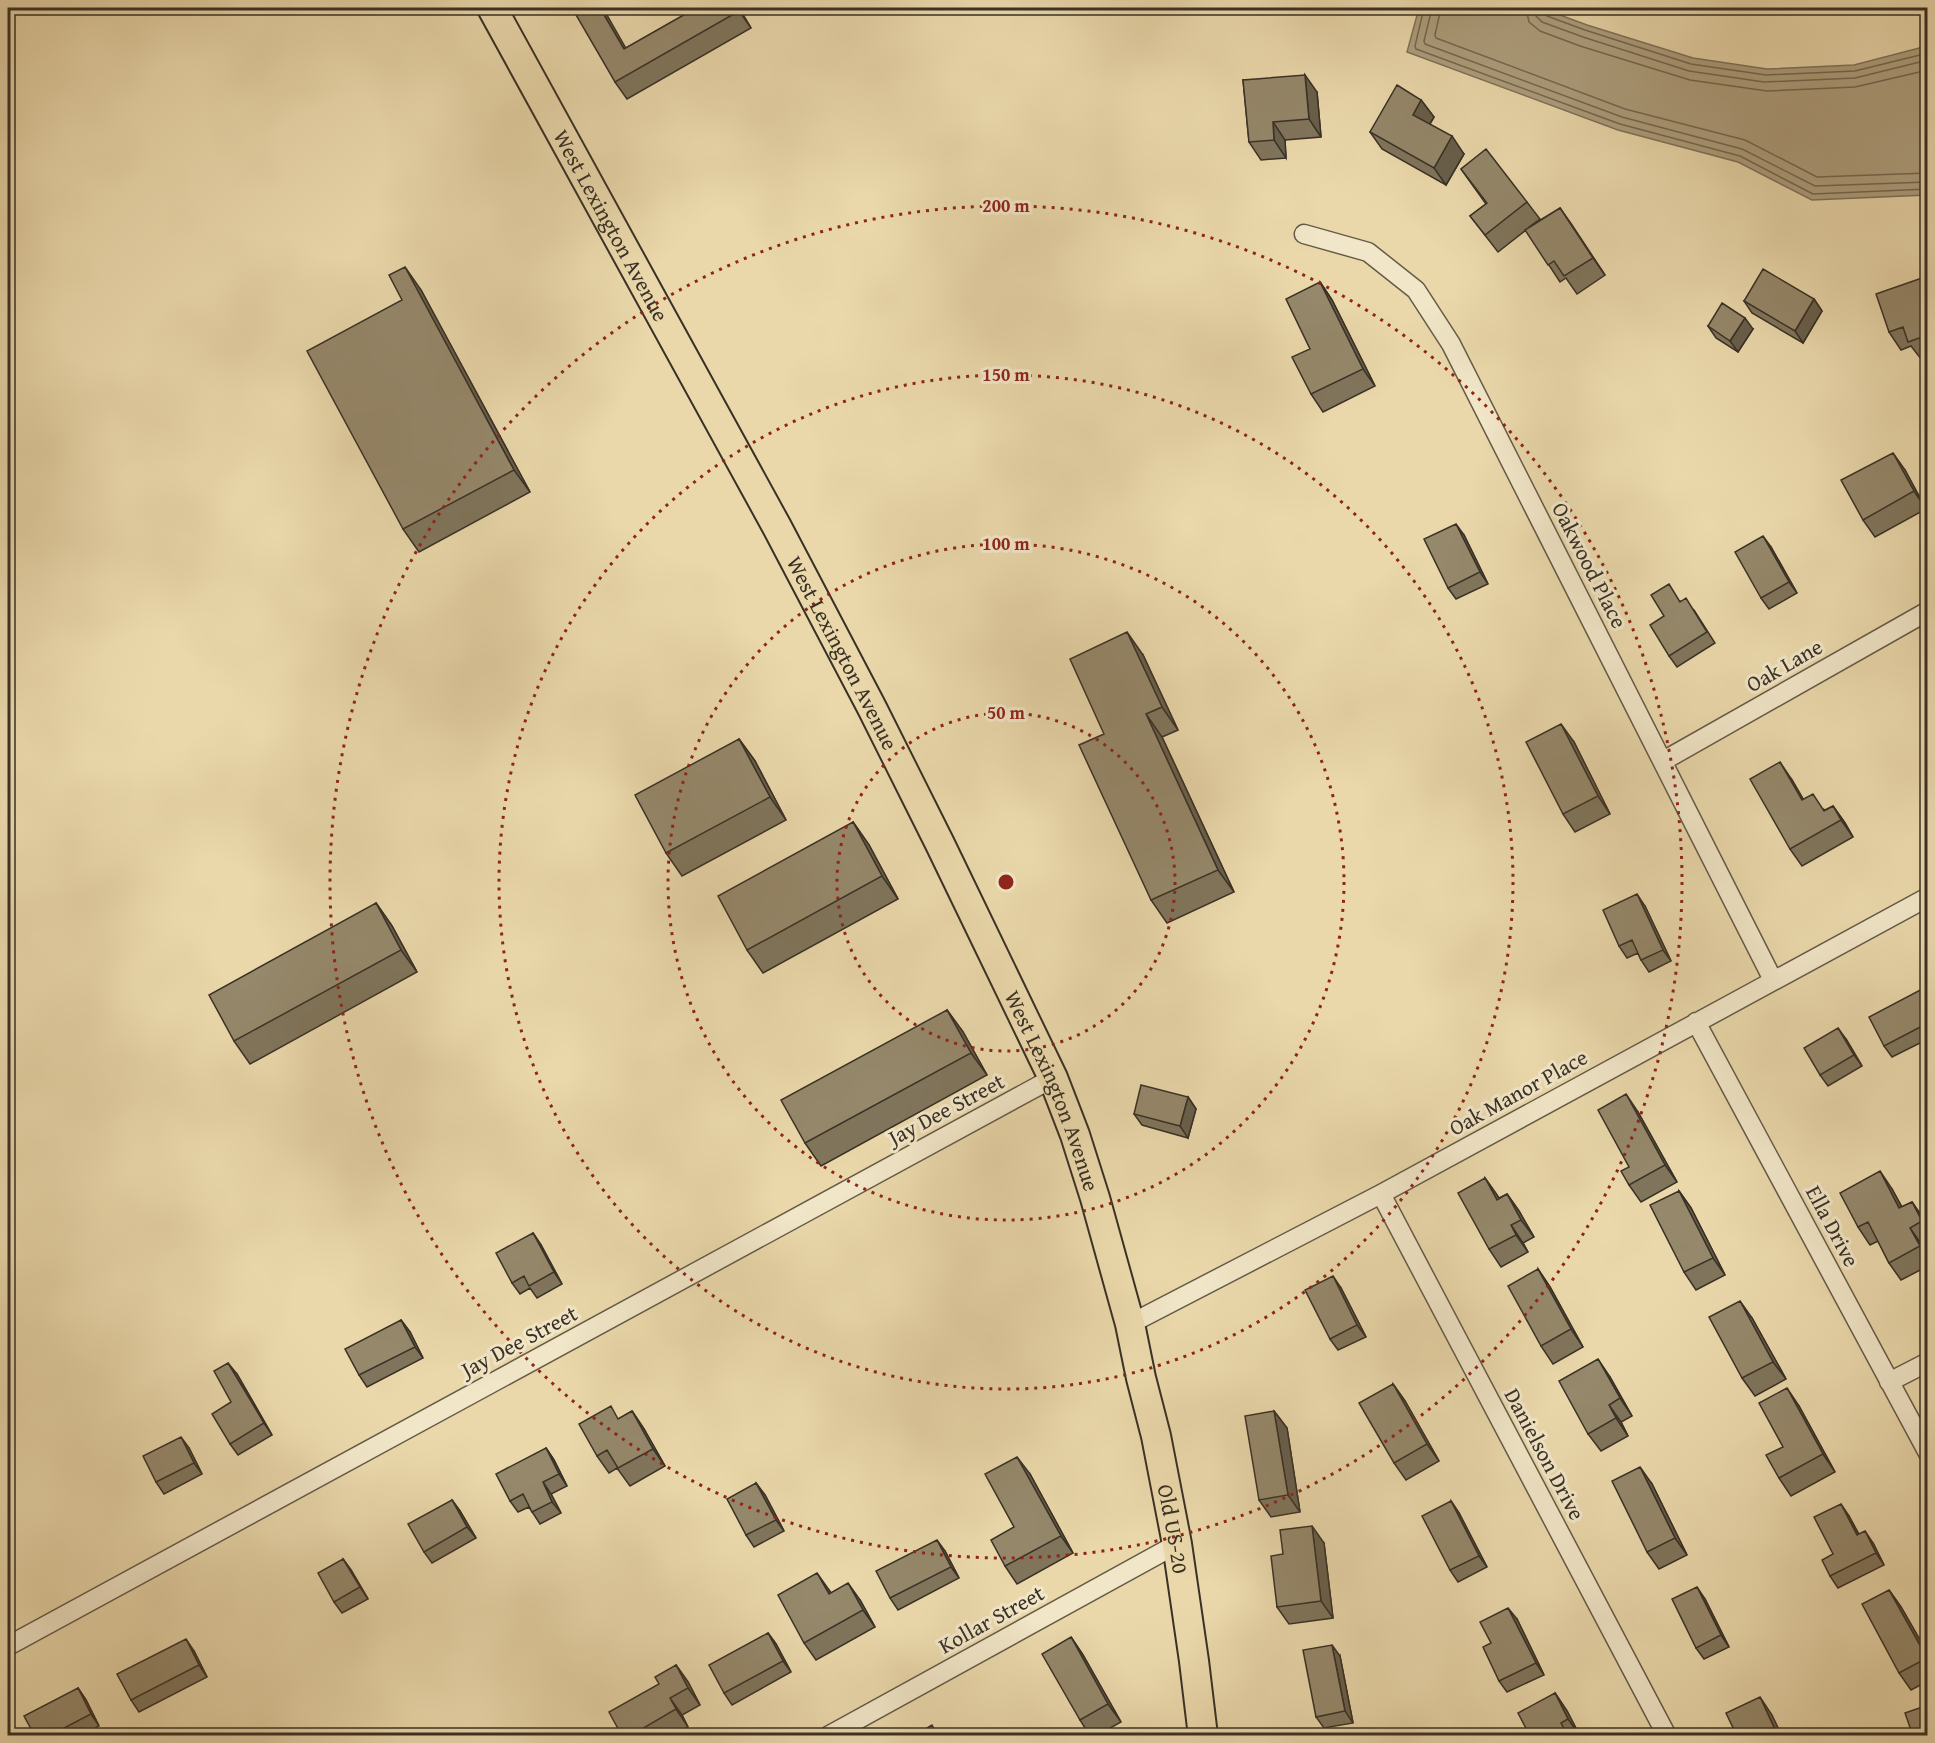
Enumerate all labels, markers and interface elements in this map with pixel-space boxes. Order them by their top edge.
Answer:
street label: West Lexington Avenue [546,124,677,327]
text: 200 m [982,192,1030,219]
text: 150 m [982,361,1030,388]
street label: Oakwood Place [1544,496,1636,634]
text: 100 m [982,530,1030,557]
street label: West Lexington Avenue [779,550,906,755]
street label: Oak Lane [1740,630,1828,700]
text: 50 m [987,699,1026,726]
centre of rings [996,872,1016,892]
street label: West Lexington Avenue [997,985,1108,1195]
street label: Oak Manor Place [1443,1041,1593,1143]
street label: Jay Dee Street [879,1065,1010,1154]
street label: Ella Drive [1798,1180,1868,1272]
street label: Jay Dee Street [452,1297,583,1386]
street label: Danielson Drive [1497,1382,1593,1526]
street label: Old US-20 [1150,1482,1197,1576]
street label: Kollar Street [932,1577,1050,1661]

